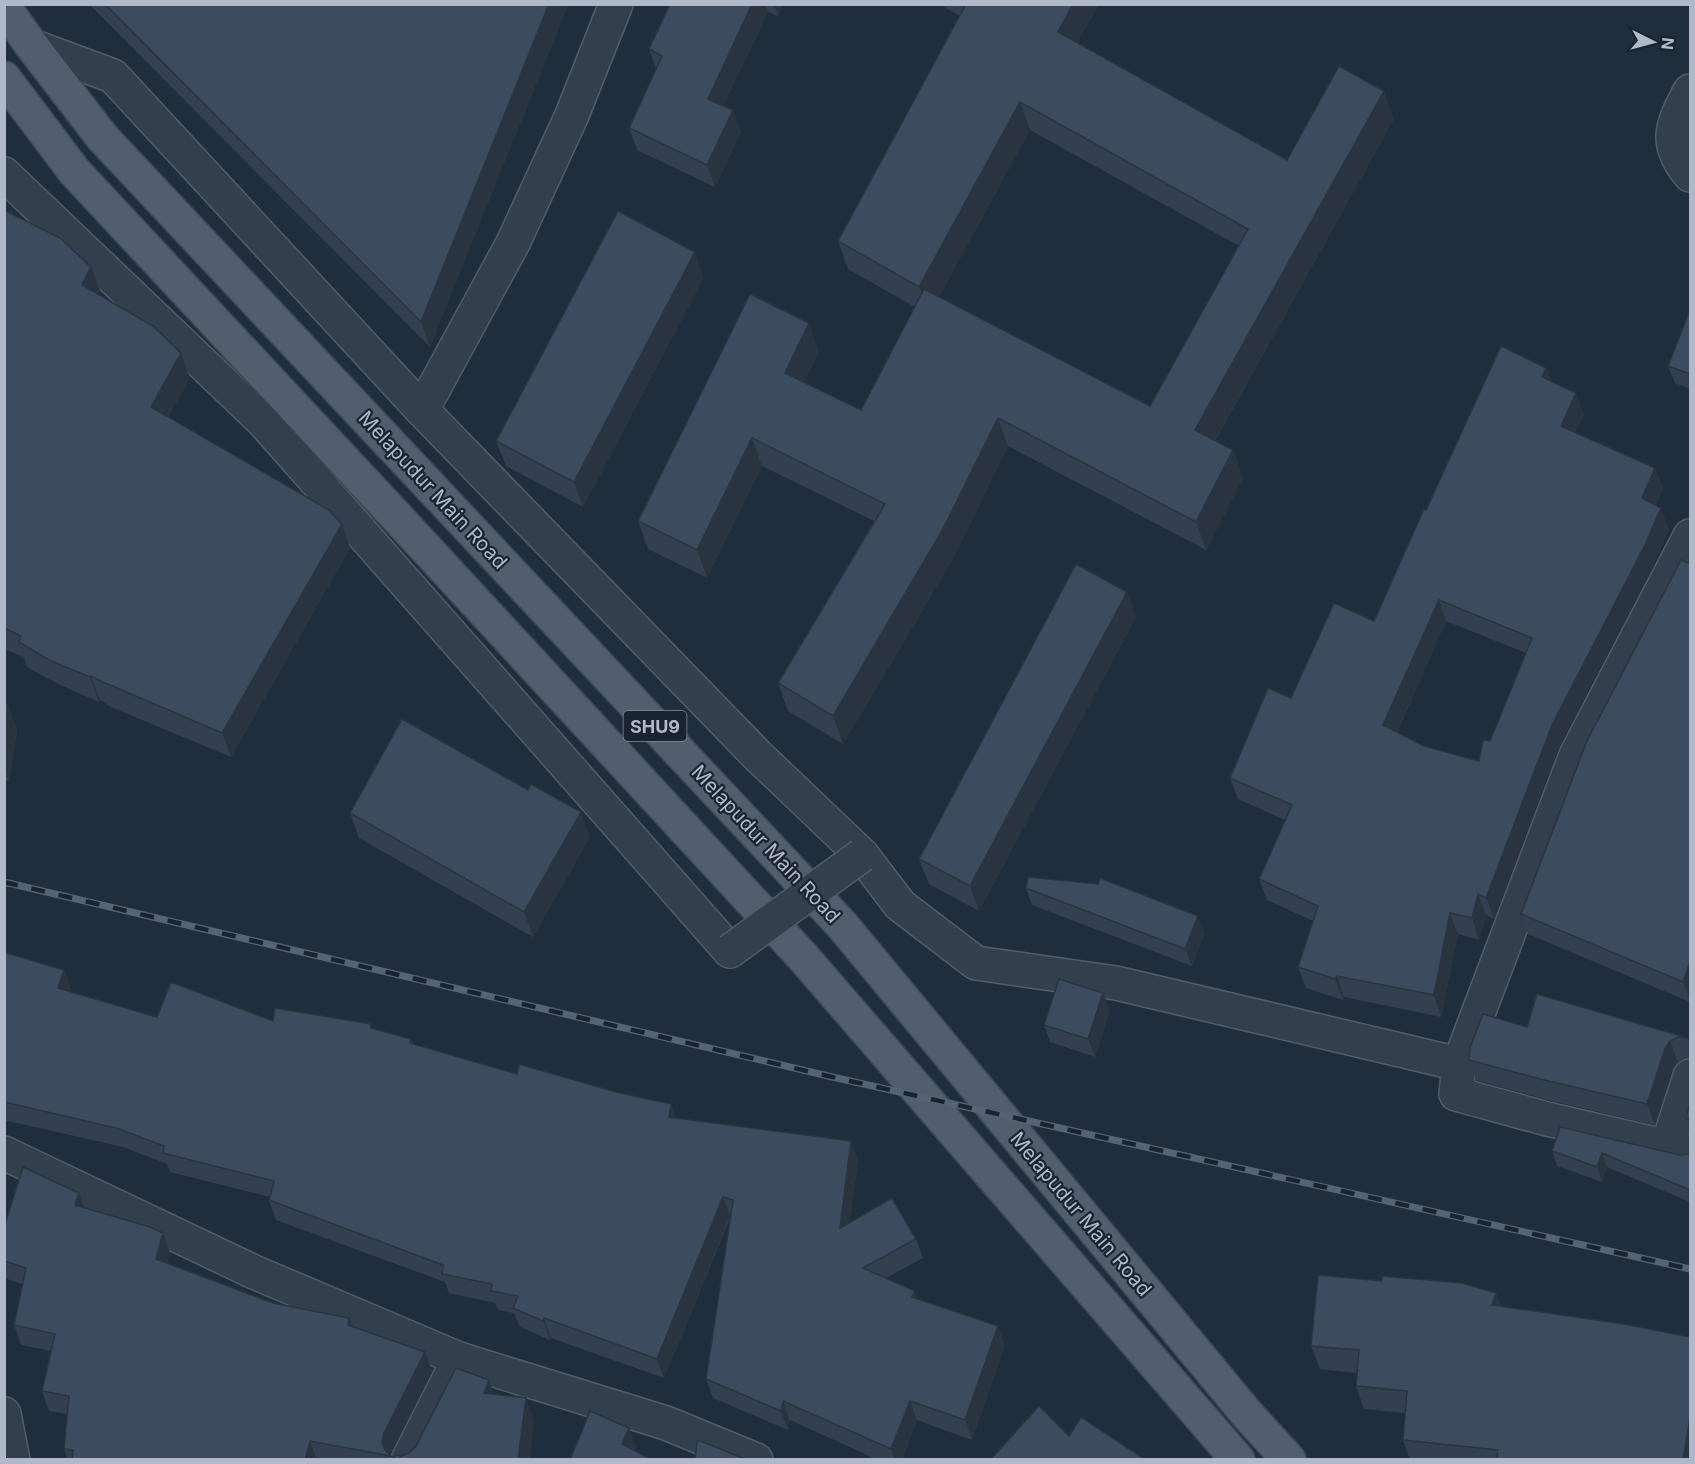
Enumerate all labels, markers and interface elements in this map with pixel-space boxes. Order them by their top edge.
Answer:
north arrow [1623,12,1683,72]
text: N [1657,36,1679,51]
street label: Melapudur Main Road [354,406,512,574]
road number: SHU9 [624,711,686,741]
street label: Melapudur Main Road [687,760,845,928]
street label: Melapudur Main Road [1005,1127,1157,1301]

